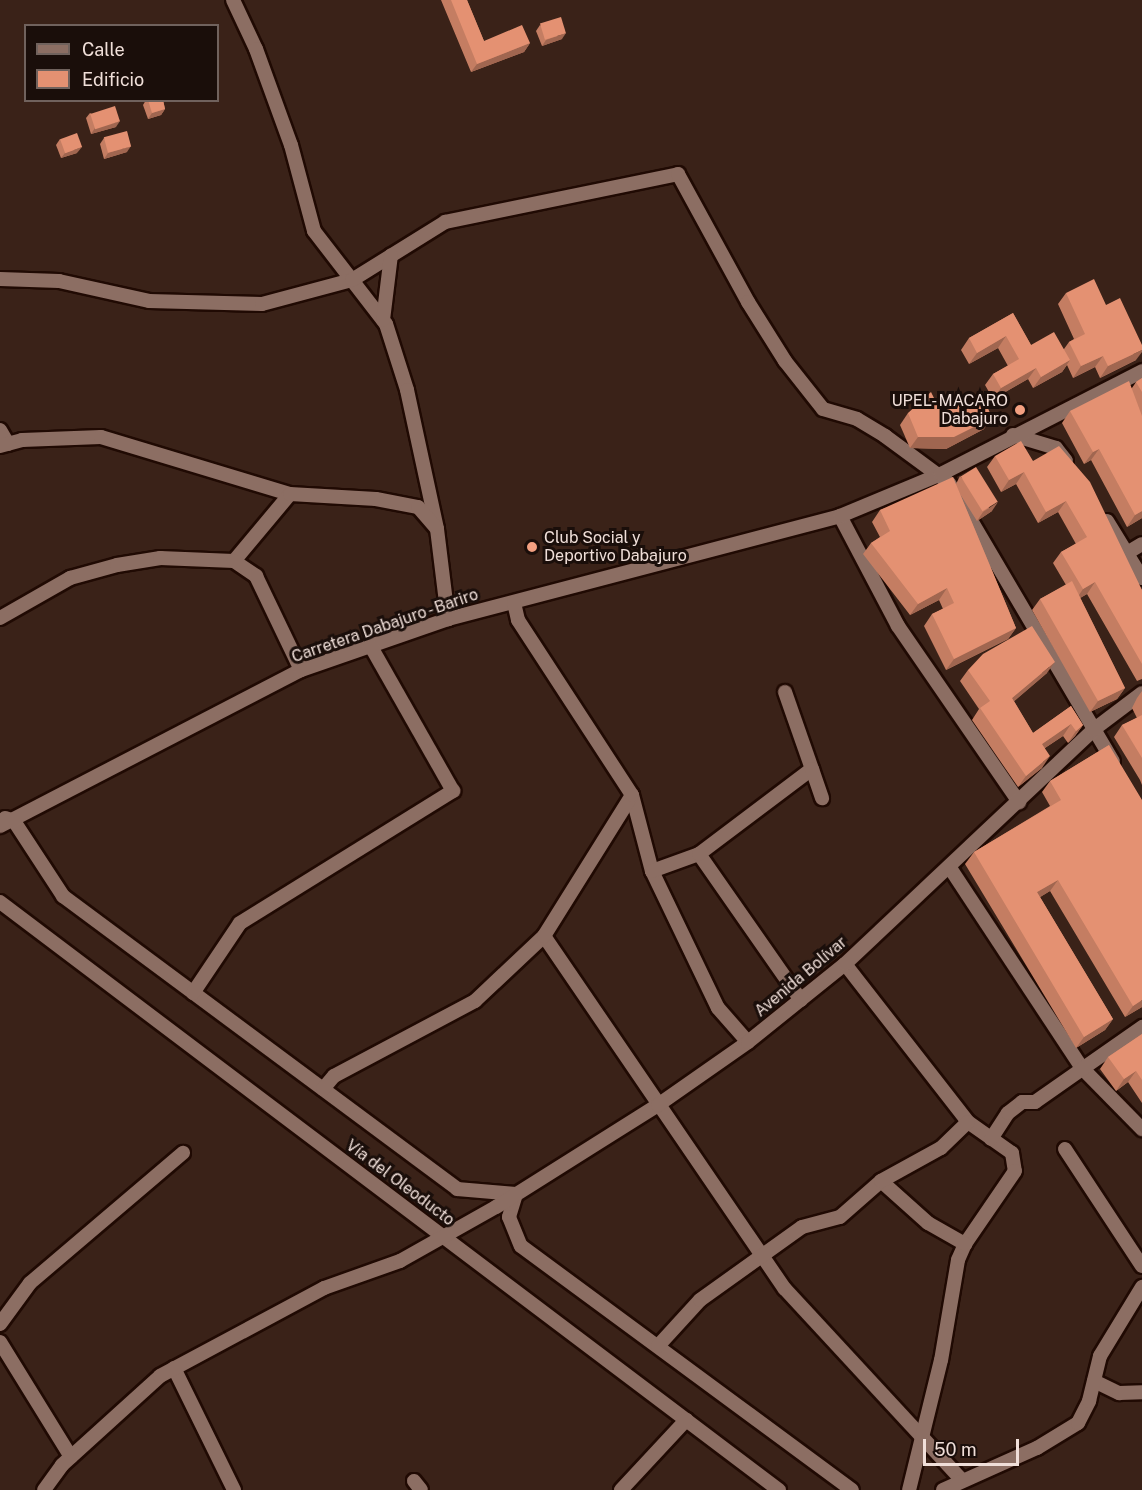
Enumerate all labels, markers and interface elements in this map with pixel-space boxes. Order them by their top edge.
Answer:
legend [24,24,219,102]
text: Calle [82,39,125,60]
text: Edificio [82,69,144,90]
place label: UPEL- MACARO Dabajuro [889,391,1008,429]
marker: UPEL- MACARO Dabajuro [1013,403,1027,417]
place label: Club Social y Deportivo Dabajuro [544,528,687,566]
marker: Club Social y Deportivo Dabajuro [525,540,539,554]
street label: Carretera Dabajuro - Bariro [287,584,483,668]
street label: Avenida Bolívar [751,933,851,1021]
street label: Vía del Oleoducto [342,1136,458,1230]
scale bar [926,1427,1022,1465]
text: 50 m [934,1439,977,1460]

